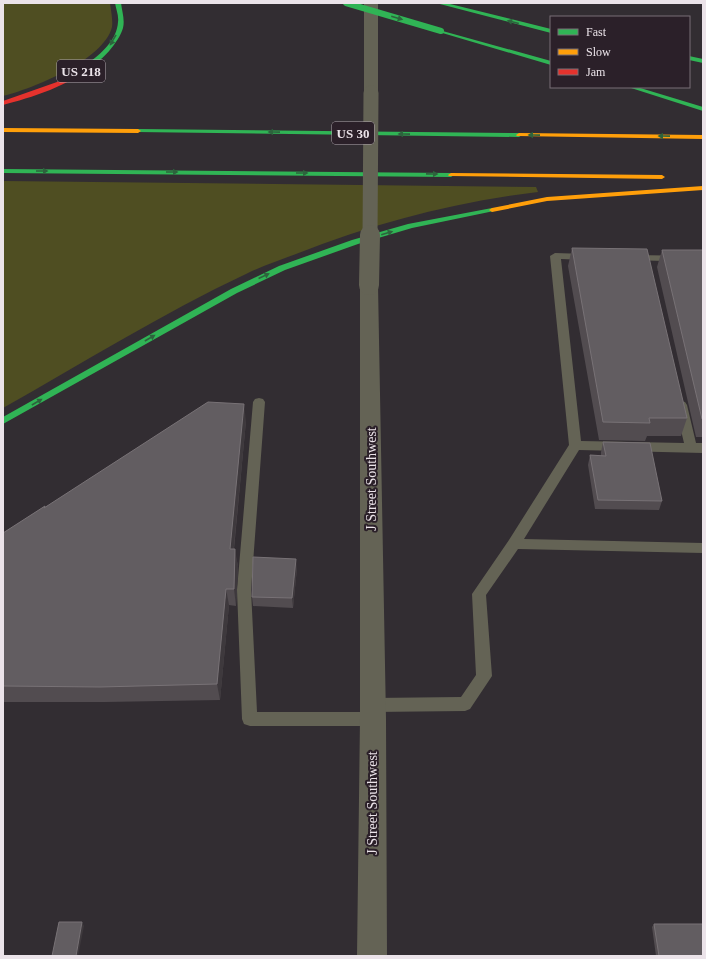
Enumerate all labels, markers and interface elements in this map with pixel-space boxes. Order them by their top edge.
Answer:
one-way arrow [391,15,403,21]
legend [550,16,690,88]
one-way arrow [507,19,519,25]
text: Fast [586,25,607,39]
one-way arrow [110,34,117,46]
text: Slow [586,45,611,59]
road number: US 218 [57,60,105,82]
text: Jam [586,65,606,79]
road number: US 30 [332,122,374,144]
one-way arrow [267,129,280,135]
one-way arrow [397,131,410,137]
one-way arrow [527,132,540,138]
one-way arrow [657,133,670,139]
one-way arrow [36,168,49,174]
one-way arrow [166,169,179,175]
one-way arrow [296,170,309,176]
one-way arrow [426,171,439,177]
one-way arrow [380,229,393,235]
one-way arrow [259,273,270,279]
one-way arrow [144,334,156,341]
one-way arrow [31,399,43,405]
street label: J Street Southwest [364,427,379,531]
street label: J Street Southwest [365,751,380,855]

